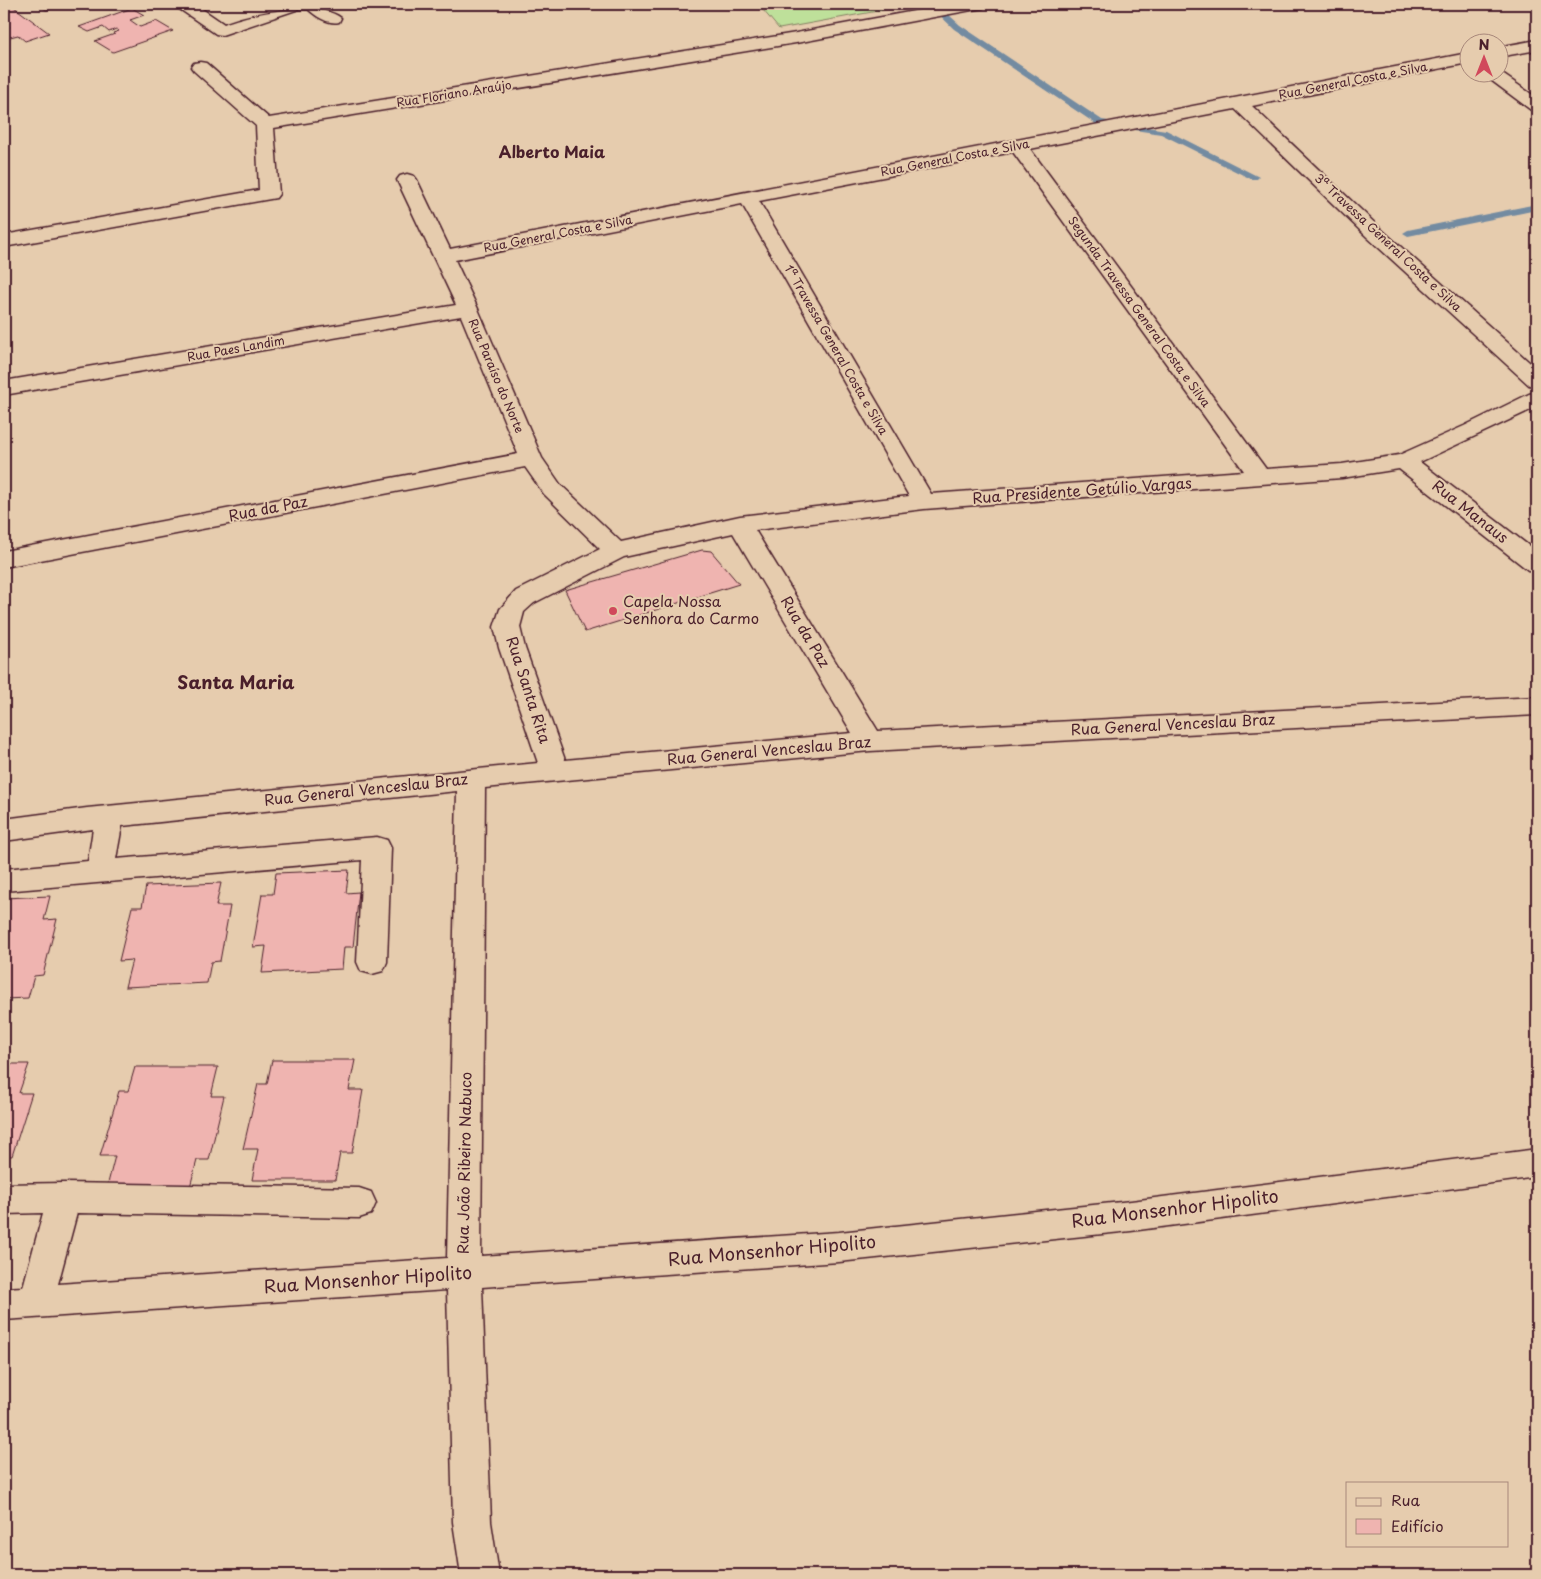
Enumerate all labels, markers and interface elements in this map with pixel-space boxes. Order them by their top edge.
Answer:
north arrow [1458,32,1508,82]
text: N [1478,34,1490,55]
street label: Rua General Costa e Silva [1277,57,1429,103]
street label: Rua Floriano Araújo [395,75,513,111]
street label: Rua General Costa e Silva [879,134,1031,180]
district label: Alberto Maia [499,139,605,163]
street label: 3ª Travessa General Costa e Silva [1311,169,1467,316]
street label: Rua General Costa e Silva [482,210,634,256]
street label: Segunda Travessa General Costa e Silva [1064,212,1216,411]
street label: 1ª Travessa General Costa e Silva [781,261,893,438]
street label: Rua Paraíso do Norte [465,316,529,436]
street label: Rua Paes Landim [186,331,286,365]
street label: Rua Presidente Getúlio Vargas [971,470,1193,509]
street label: Rua Manaus [1428,474,1514,548]
street label: Rua da Paz [226,489,309,526]
place label: Capela Nossa Senhora do Carmo [623,589,759,629]
street label: Rua da Paz [776,591,837,671]
marker: Capela Nossa Senhora do Carmo [607,605,619,617]
street label: Rua Santa Rita [501,633,558,746]
district label: Santa Maria [177,668,295,695]
street label: Rua General Venceslau Braz [1070,707,1276,740]
street label: Rua General Venceslau Braz [666,729,872,770]
street label: Rua General Venceslau Braz [263,766,469,811]
street label: Rua João Ribeiro Nabuco [450,1072,477,1254]
street label: Rua Monsenhor Hipolito [1070,1181,1280,1234]
street label: Rua Monsenhor Hipolito [667,1227,877,1272]
street label: Rua Monsenhor Hipolito [263,1258,473,1299]
legend [1346,1482,1508,1546]
text: Rua [1391,1488,1420,1511]
text: Edifício [1391,1514,1444,1537]

